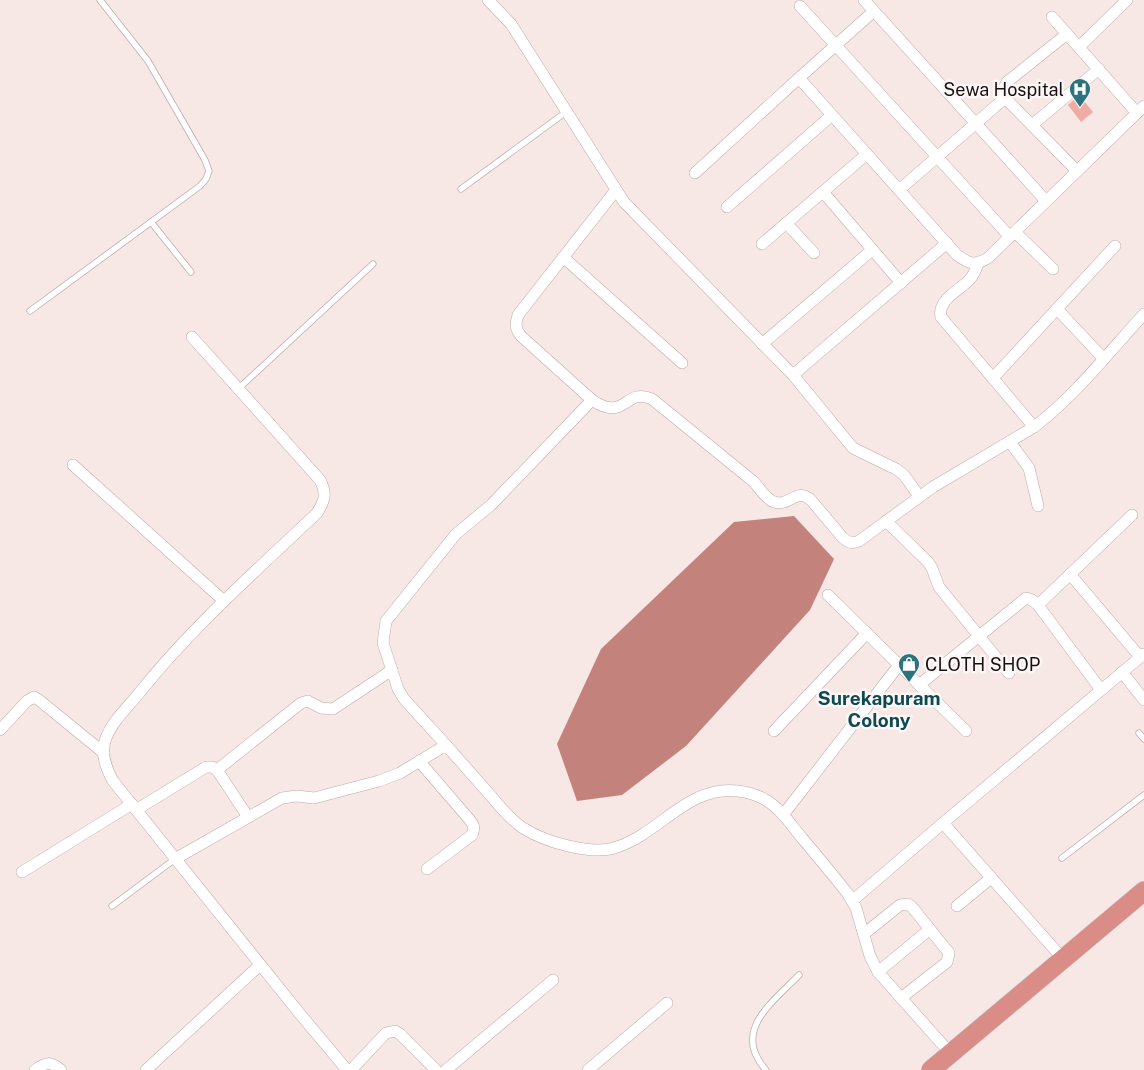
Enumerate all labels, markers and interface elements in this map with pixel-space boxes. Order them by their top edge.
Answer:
hospital icon: Sewa Hospital [1068,77,1092,108]
place label: Sewa Hospital [943,79,1064,100]
shop icon: CLOTH SHOP [897,652,921,683]
place label: CLOTH SHOP [925,654,1040,675]
district label: Surekapuram Colony [818,687,940,731]

